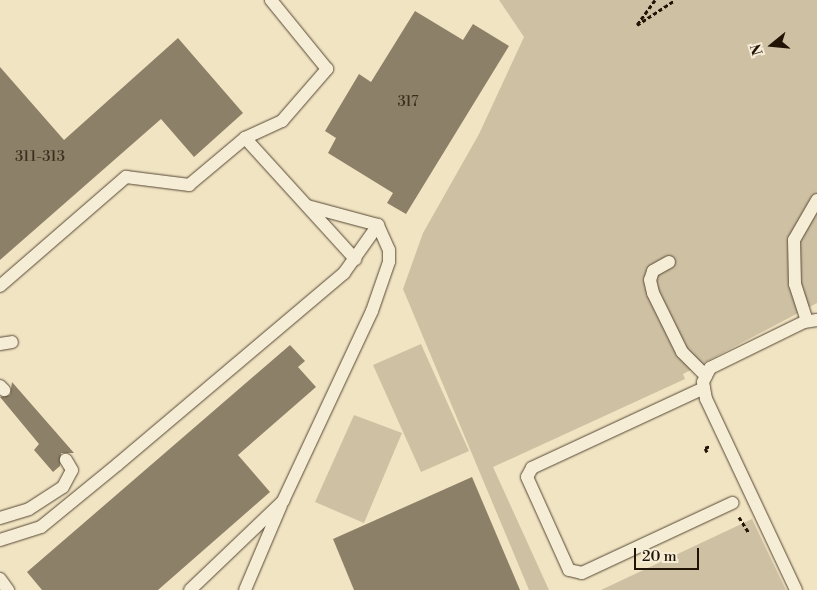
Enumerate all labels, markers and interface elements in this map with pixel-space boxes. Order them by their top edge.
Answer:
north arrow [747,20,797,70]
text: N [747,41,768,57]
house number: 317 [397,93,419,111]
house number: 311-313 [15,148,65,166]
scale bar [637,538,702,570]
text: 20 m [642,547,677,566]

